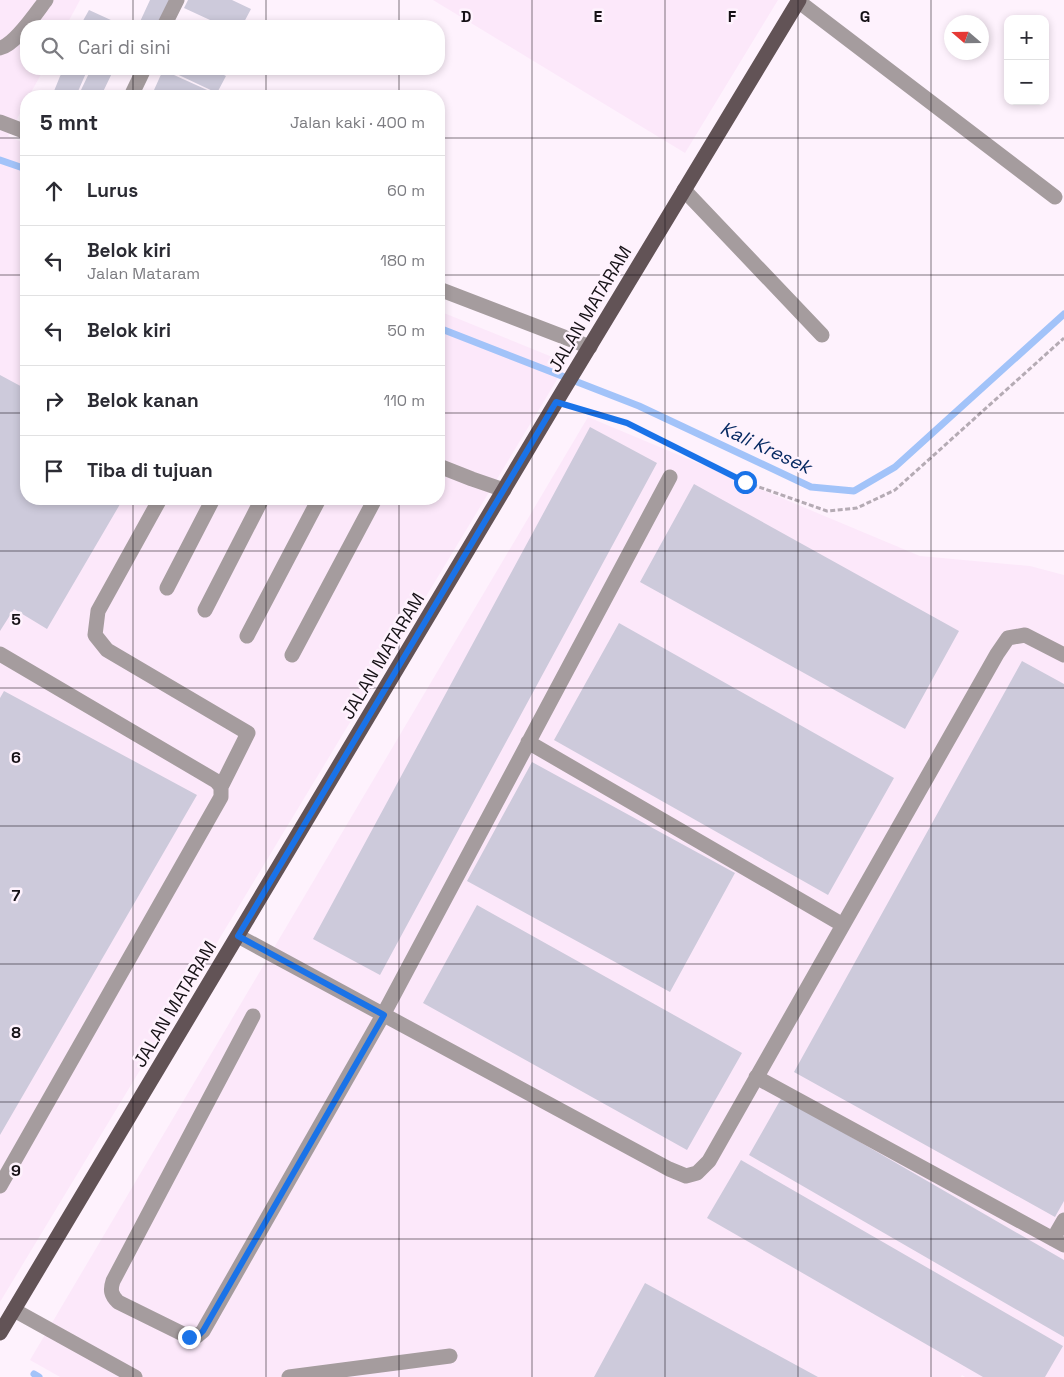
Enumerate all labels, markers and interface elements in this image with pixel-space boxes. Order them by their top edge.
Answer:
text: D [461,6,471,27]
text: E [594,6,603,27]
text: F [728,6,737,27]
text: G [860,6,870,27]
north arrow [944,15,989,60]
map controls [1004,15,1049,105]
button: + [1004,15,1049,60]
search box [20,20,445,75]
icon: search [38,34,66,62]
text: Cari di sini [78,35,171,60]
button: − [1004,60,1049,105]
text: 5 mnt [40,109,98,136]
text: Jalan kaki · 400 m [290,112,425,133]
icon: ahead [40,177,68,205]
text: Lurus [87,178,138,203]
text: 60 m [387,180,425,201]
text: Belok kiri [87,238,171,263]
street label: JALAN MATARAM [543,241,636,376]
icon: left [40,247,68,275]
text: 180 m [380,250,425,271]
text: Jalan Mataram [87,263,200,284]
icon: left [40,317,68,345]
text: Belok kiri [87,318,171,343]
text: 50 m [387,320,425,341]
icon: right [40,387,68,415]
text: Belok kanan [87,388,199,413]
text: 110 m [383,390,425,411]
water label: Kali Kresek [716,415,818,481]
icon: arrive [40,457,68,485]
text: Tiba di tujuan [87,458,213,483]
route start [734,471,757,494]
street label: JALAN MATARAM [336,588,429,723]
text: 5 [11,609,21,630]
text: 6 [11,747,21,768]
text: 7 [12,885,21,906]
street label: JALAN MATARAM [128,936,221,1071]
text: 8 [11,1022,21,1043]
text: 9 [11,1160,21,1181]
route end [178,1326,201,1349]

